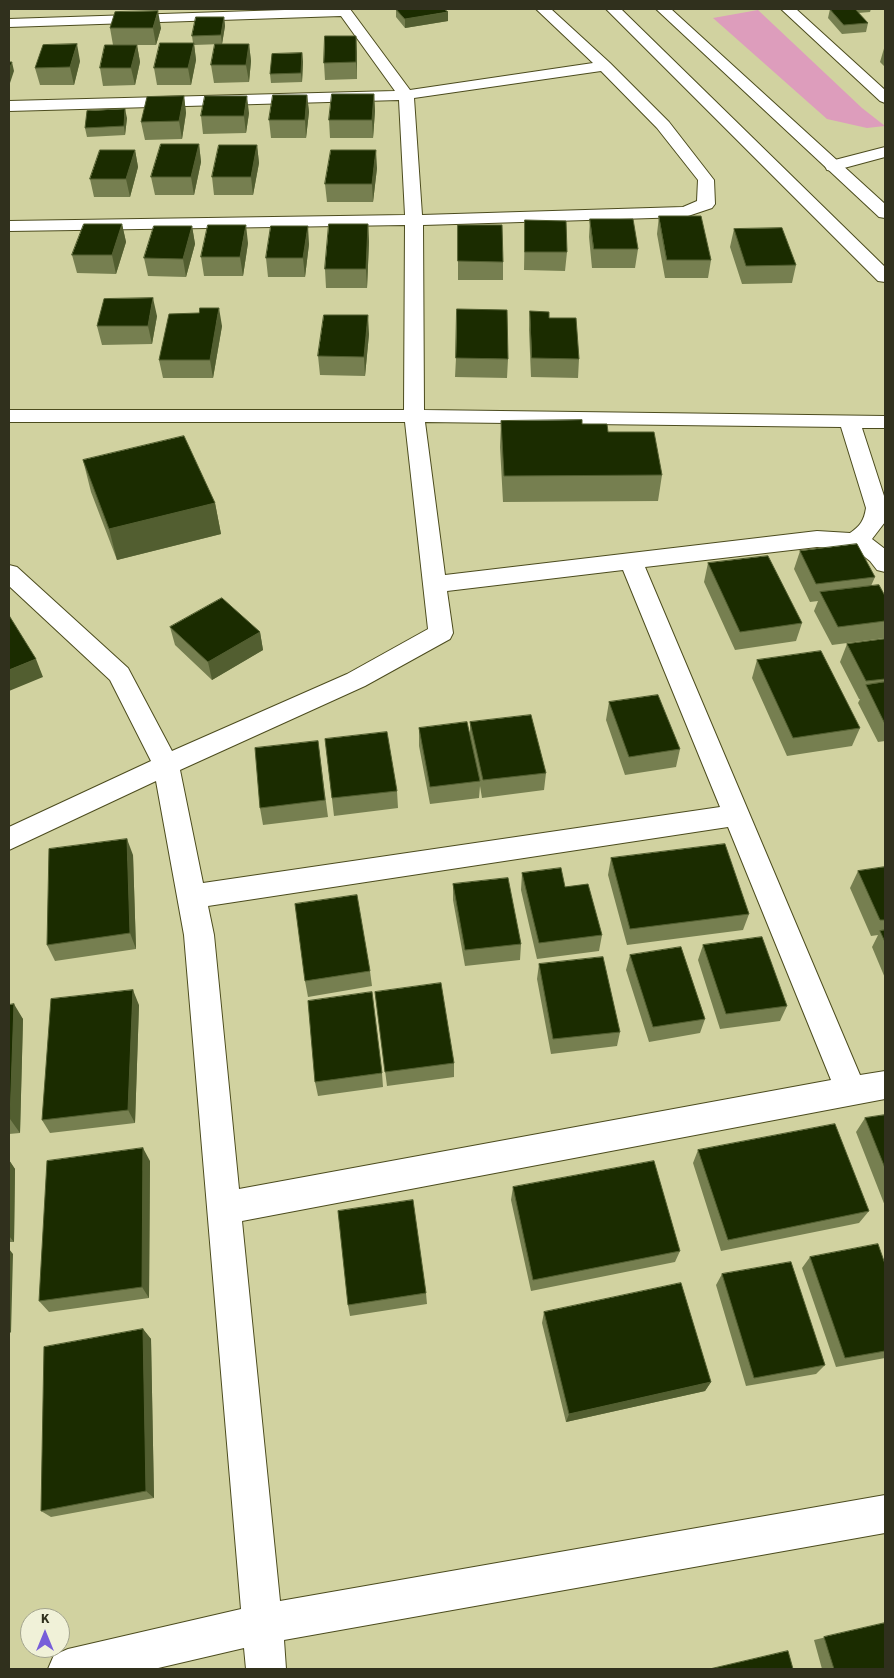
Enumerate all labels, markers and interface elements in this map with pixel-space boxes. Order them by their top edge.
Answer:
north arrow [20,1608,70,1658]
text: K [41,1609,49,1629]

